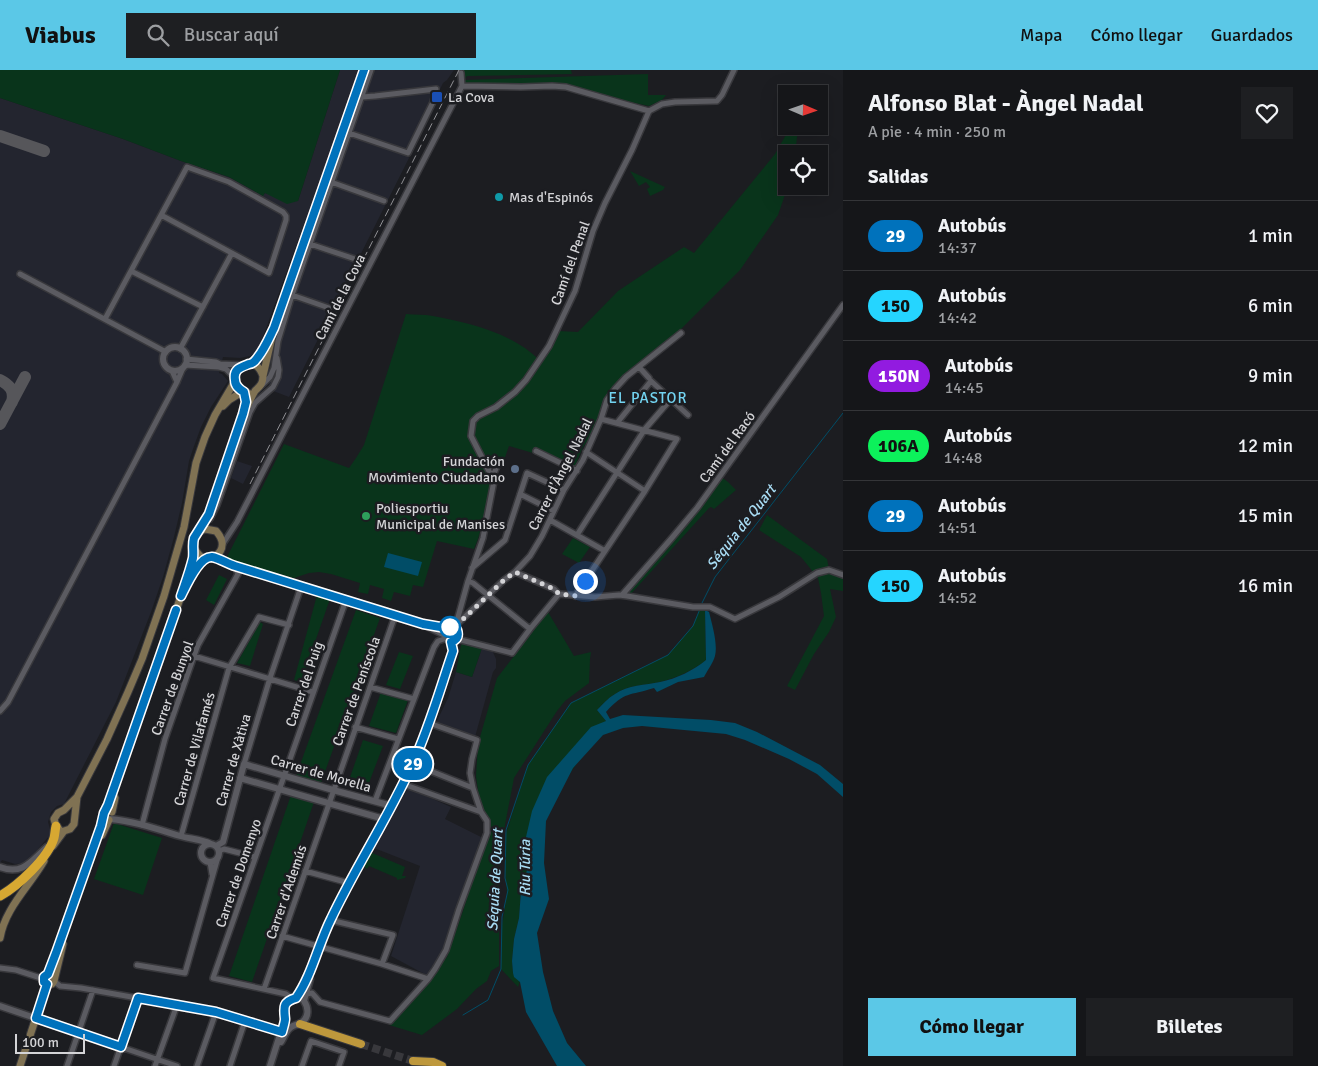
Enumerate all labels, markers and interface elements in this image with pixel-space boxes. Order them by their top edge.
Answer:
search box [126,13,476,58]
text: Viabus [25,20,96,50]
icon: search [144,21,172,49]
text: Buscar aquí [184,23,279,47]
text: Mapa [1020,24,1062,46]
text: Cómo llegar [1090,24,1183,46]
text: Guardados [1211,24,1293,46]
north arrow [778,85,828,135]
map controls [778,85,828,195]
button: heart [1241,87,1293,139]
text: Alfonso Blat - Àngel Nadal [868,88,1144,118]
place label: La Cova [448,89,494,106]
marker: La Cova [430,90,444,104]
text: A pie · 4 min · 250 m [868,122,1006,142]
button: locate [778,145,828,195]
text: Salidas [868,165,928,189]
place label: Mas d'Espinós [509,189,593,206]
marker: Mas d'Espinós [493,191,505,203]
text: Autobús [938,214,1006,238]
street label: Camí del Penal [547,219,594,308]
text: 1 min [1248,224,1293,248]
text: 29 [886,225,905,247]
text: 14:37 [938,238,977,258]
street label: Camí de la Cova [311,251,369,343]
text: Autobús [938,284,1006,308]
text: 6 min [1248,294,1293,318]
text: 150 [881,295,910,317]
text: 14:42 [938,308,977,328]
text: Autobús [945,354,1013,378]
text: 9 min [1248,364,1293,388]
text: 150N [878,365,920,387]
text: 14:45 [945,378,984,398]
district label: EL PASTOR [608,389,688,407]
street label: Camí del Racó [696,408,759,486]
street label: Carrer d'Àngel Nadal [525,415,596,533]
text: Autobús [944,424,1012,448]
text: 12 min [1238,434,1293,458]
text: 106A [878,435,919,457]
text: 14:48 [944,448,983,468]
place label: Fundación Movimiento Ciudadano [368,453,505,486]
marker: Fundación Movimiento Ciudadano [509,463,521,475]
water label: Séquia de Quart [702,480,781,573]
text: Autobús [938,494,1006,518]
place label: Poliesportiu Municipal de Manises [376,500,505,533]
text: 15 min [1238,504,1293,528]
text: 29 [886,505,905,527]
marker: Poliesportiu Municipal de Manises [360,510,372,522]
text: 14:51 [938,518,977,538]
text: Autobús [938,564,1006,588]
your location [573,569,598,594]
text: 16 min [1238,574,1293,598]
text: 150 [881,575,910,597]
text: 14:52 [938,588,977,608]
unlabelled marker [439,616,461,638]
street label: Carrer de Peníscola [329,634,384,748]
street label: Carrer de Bunyol [147,638,197,738]
street label: Carrer del Puig [282,639,327,729]
street label: Carrer de Vilafamés [170,690,219,808]
street label: Carrer de Xàtiva [212,712,255,808]
line badge: 29 [390,748,436,780]
street label: Carrer de Morella [269,751,373,796]
text: 29 [403,753,423,775]
street label: Carrer de Domenyo [212,817,265,930]
water label: Séquia de Quart [483,827,507,932]
water label: Riu Túria [516,839,534,896]
street label: Carrer d'Ademús [262,843,311,942]
button: Cómo llegar [868,998,1076,1056]
button: Billetes [1086,998,1293,1056]
scale bar [15,1031,85,1054]
text: 100 m [22,1034,59,1051]

